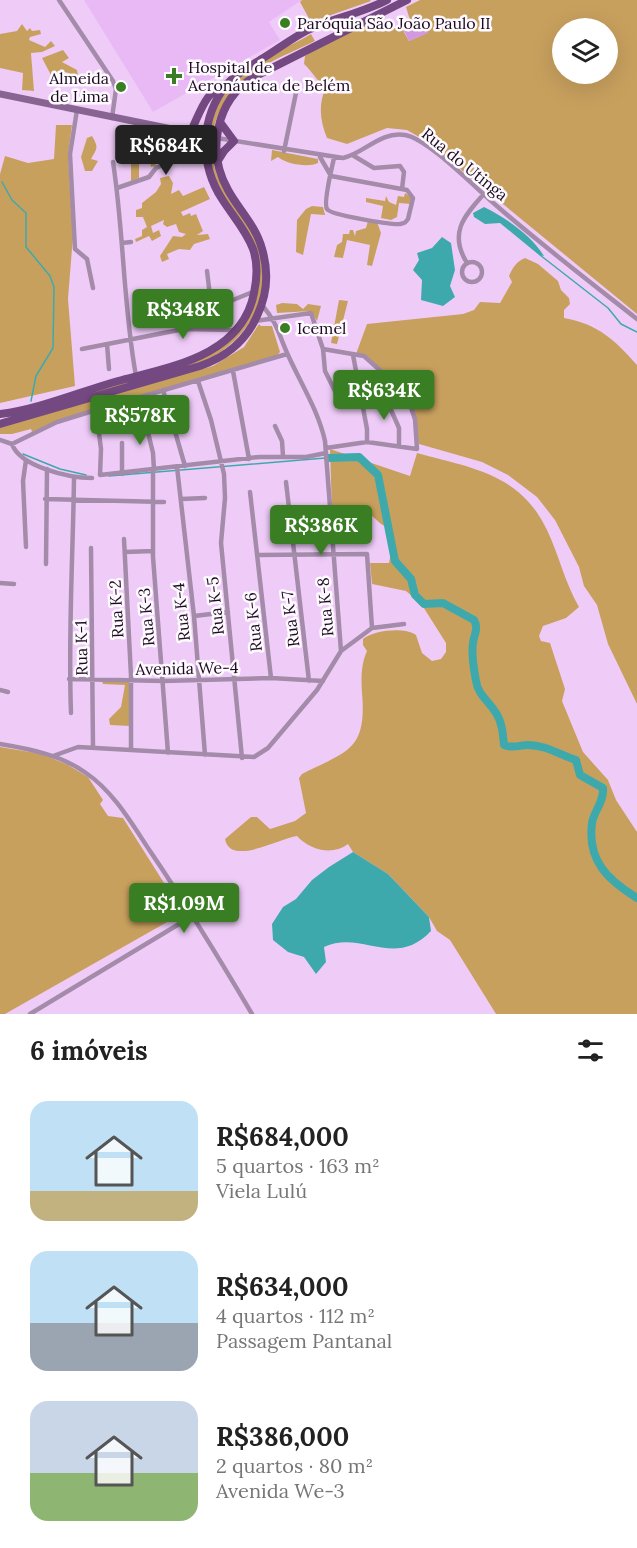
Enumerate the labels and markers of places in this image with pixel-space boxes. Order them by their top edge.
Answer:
place label: Paróquia São João Paulo II [297,13,491,33]
marker: Paróquia São João Paulo II [278,16,292,30]
place label: Hospital de Aeronáutica de Belém [187,57,350,95]
marker: Hospital de Aeronáutica de Belém [165,67,183,85]
place label: Almeida de Lima [48,68,109,106]
marker: Almeida de Lima [114,80,128,94]
pin: R$684K [117,125,215,176]
pin: R$348K [134,289,232,340]
place label: Icemel [297,318,346,338]
marker: Icemel [278,321,292,335]
pin: R$634K [335,370,433,421]
pin: R$578K [91,395,189,446]
pin: R$386K [272,505,370,556]
pin: R$1.09M [129,883,239,934]

